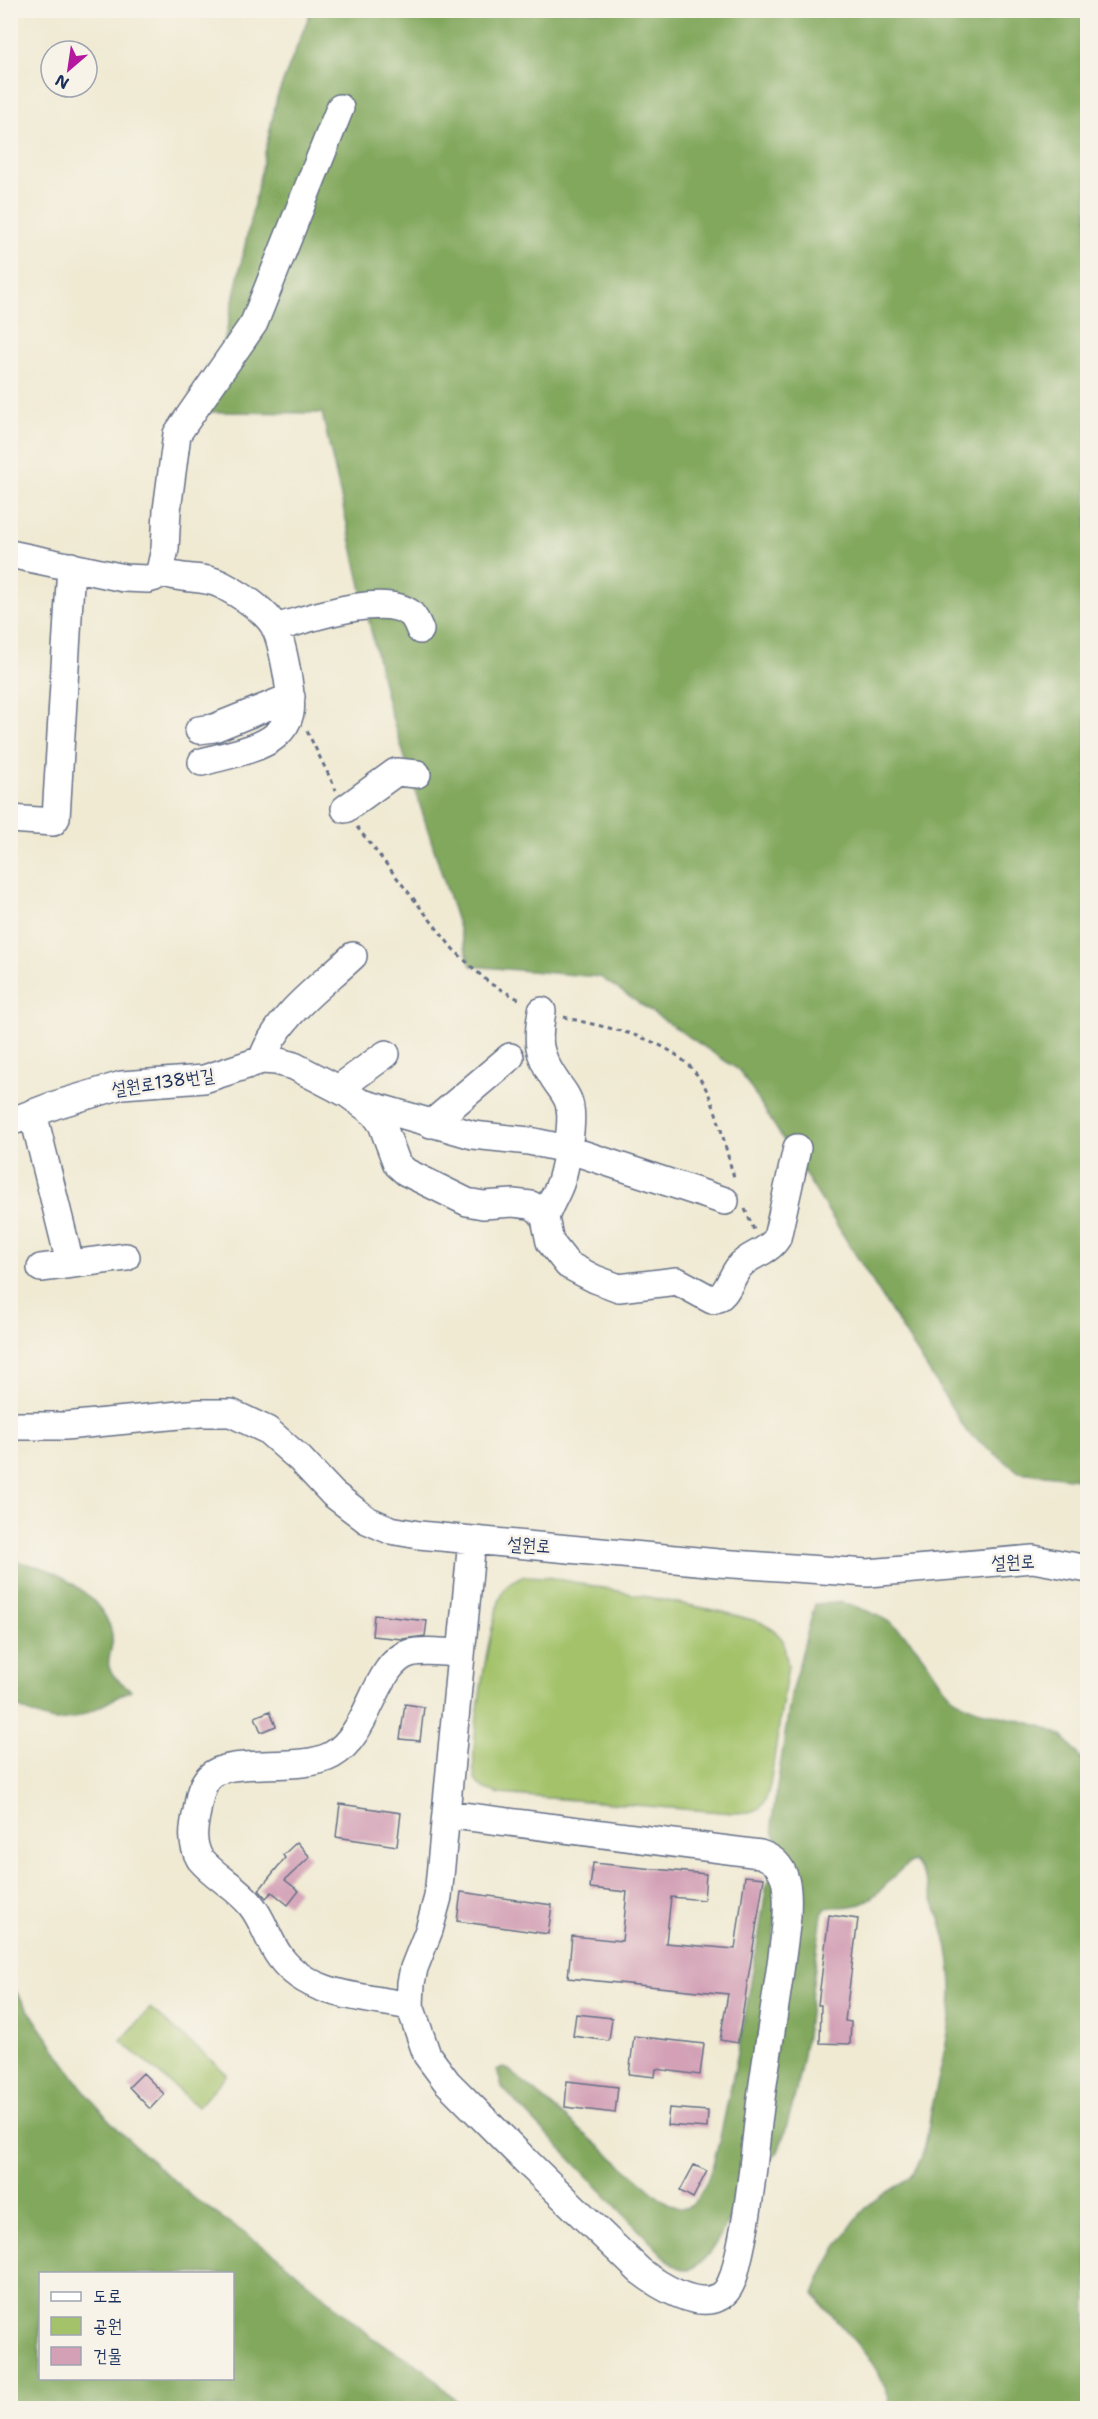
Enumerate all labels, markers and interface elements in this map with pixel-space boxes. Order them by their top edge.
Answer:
north arrow [39,39,99,99]
text: N [51,69,73,94]
street label: 설원로138번길 [110,1063,217,1101]
street label: 설원로 [506,1532,552,1558]
street label: 설원로 [991,1549,1035,1575]
legend [39,2272,234,2380]
text: 도로 [93,2284,122,2308]
text: 공원 [93,2314,122,2338]
text: 건물 [93,2344,122,2368]

